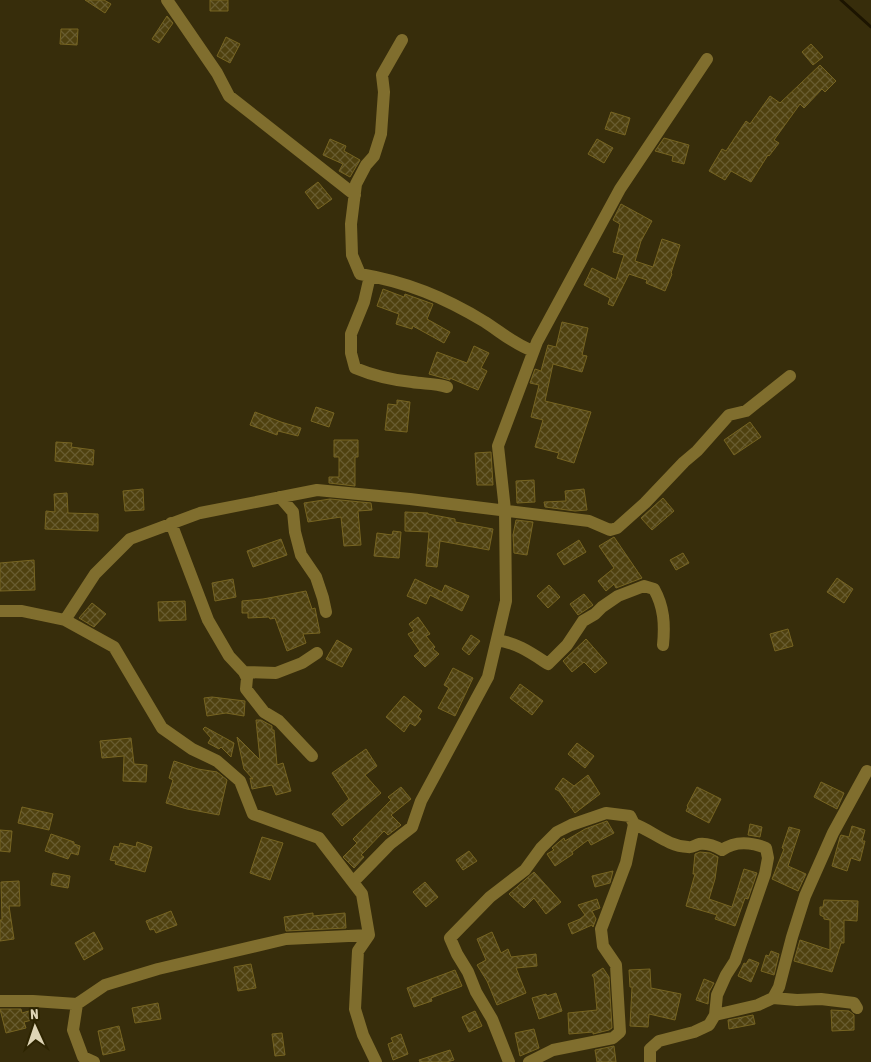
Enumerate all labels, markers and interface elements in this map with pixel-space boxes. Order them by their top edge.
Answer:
north arrow [10,1002,60,1052]
text: N [30,1006,39,1022]

